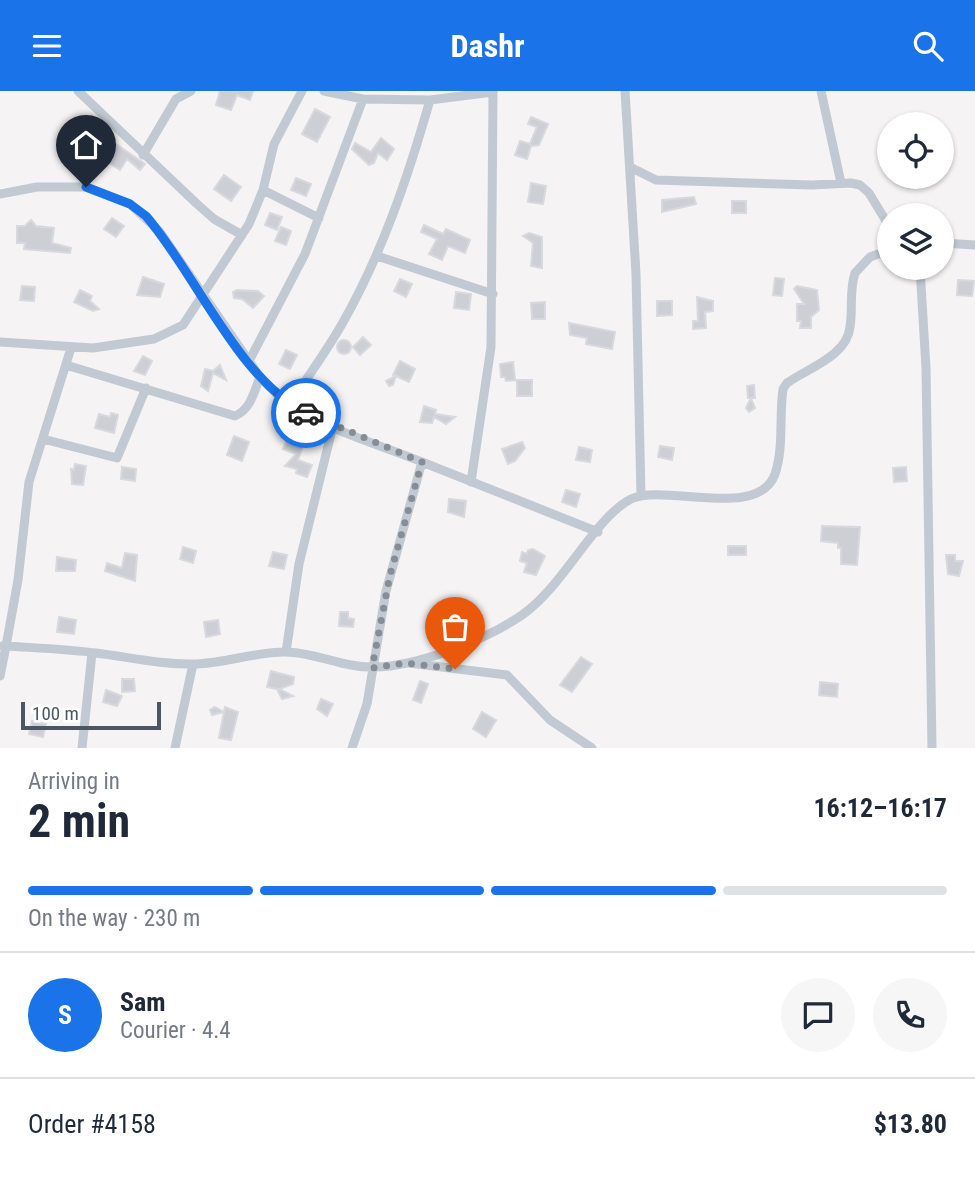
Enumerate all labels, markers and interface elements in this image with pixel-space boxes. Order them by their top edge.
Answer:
icon: menu [28,27,66,65]
text: Dashr [450,27,525,65]
icon: search [909,27,947,65]
map controls [877,112,954,280]
button: locate [877,112,954,189]
pin [56,115,116,187]
icon: home [67,126,105,164]
button: layers [877,203,954,280]
courier [271,378,341,448]
icon: car [287,394,325,432]
pin [425,597,485,669]
icon: bag [436,608,474,646]
scale bar [21,699,161,731]
text: 100 m [32,702,79,725]
text: Arriving in [28,768,120,795]
text: 16:12–16:17 [813,793,947,823]
text: 2 min [28,794,130,848]
text: On the way · 230 m [28,905,200,932]
button: chat [781,978,855,1052]
button: phone [873,978,947,1052]
text: Sam [120,987,166,1017]
text: S [58,1000,72,1030]
text: Courier · 4.4 [120,1017,231,1044]
text: Order #4158 [28,1109,156,1139]
text: $13.80 [874,1109,947,1139]

